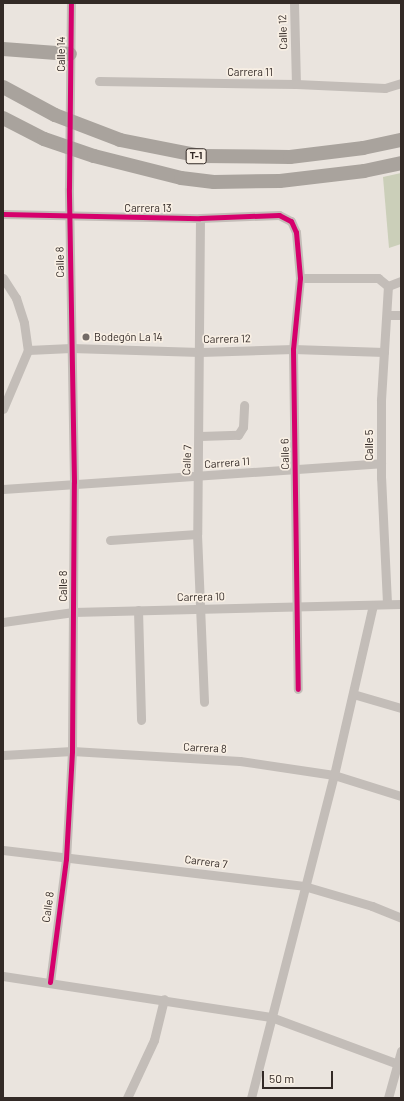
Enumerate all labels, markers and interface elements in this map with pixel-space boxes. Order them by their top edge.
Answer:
street label: Calle 12 [276,14,290,50]
street label: Calle 14 [54,36,68,72]
street label: Carrera 11 [227,65,273,79]
road number: T-1 [185,148,207,164]
street label: Carrera 13 [124,201,172,215]
street label: Calle 8 [53,246,67,278]
place label: Bodegón La 14 [94,330,163,344]
marker: Bodegón La 14 [81,332,91,342]
street label: Carrera 12 [203,332,251,346]
street label: Calle 5 [362,430,376,460]
street label: Calle 6 [278,438,292,470]
street label: Calle 7 [180,444,194,476]
street label: Carrera 11 [204,455,250,471]
street label: Calle 8 [56,570,70,602]
street label: Carrera 10 [177,590,225,604]
street label: Carrera 8 [183,740,227,756]
street label: Carrera 7 [184,853,228,871]
street label: Calle 8 [39,891,57,923]
scale bar [264,1063,335,1089]
text: 50 m [269,1071,294,1085]

